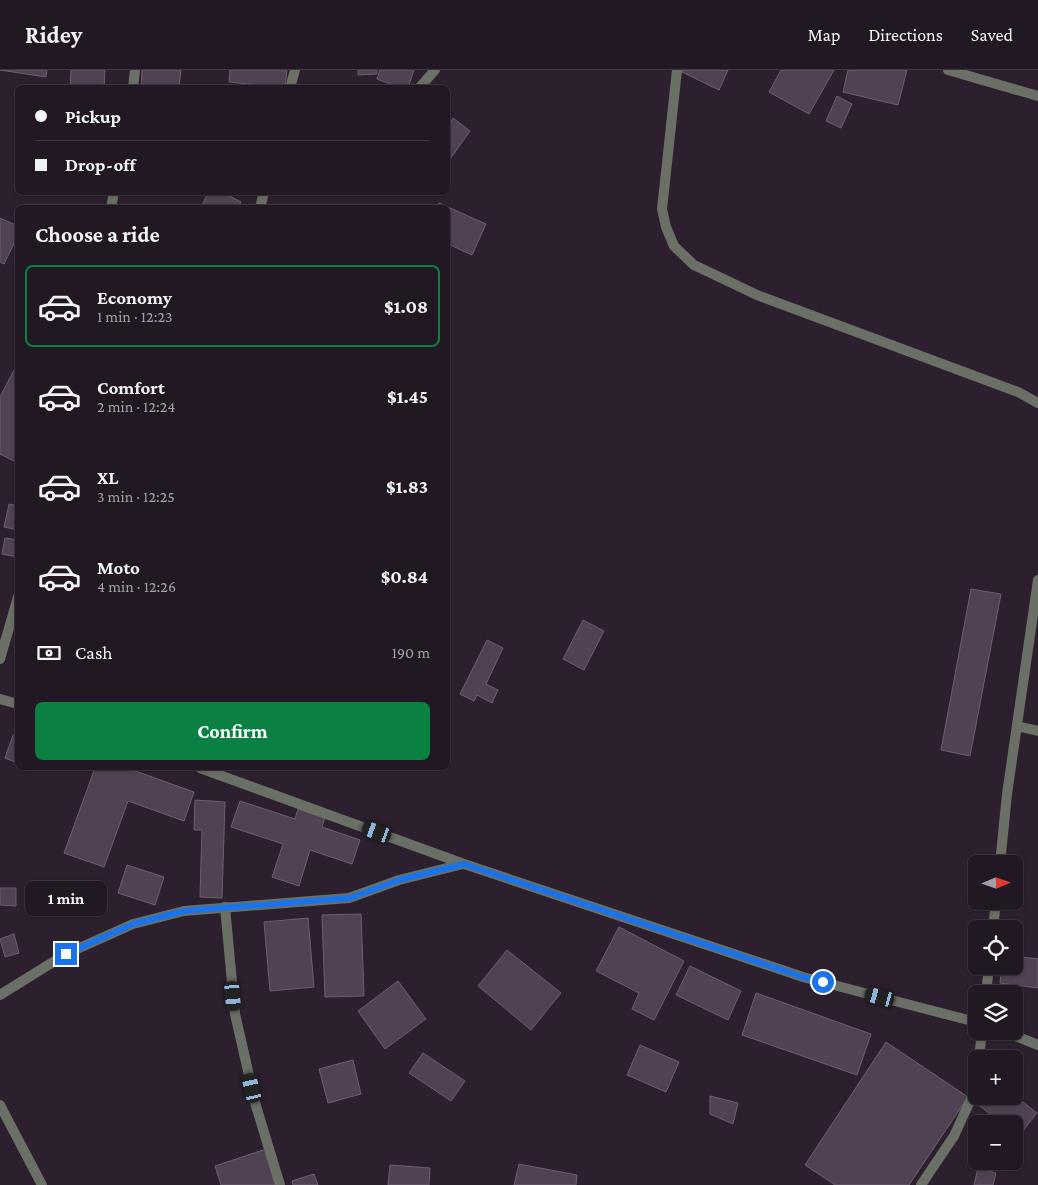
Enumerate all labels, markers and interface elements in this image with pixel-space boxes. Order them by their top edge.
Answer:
text: Ridey [25,21,82,48]
text: Map [808,25,840,45]
text: Directions [868,25,943,45]
text: Saved [971,25,1013,45]
text: Pickup [65,106,121,127]
text: Drop-off [65,154,136,175]
text: Choose a ride [35,222,160,247]
icon: car [37,284,82,329]
text: Economy [97,287,172,308]
text: $1.08 [384,296,428,317]
text: 1 min · 12:23 [97,308,173,325]
icon: car [37,374,82,419]
text: Comfort [97,377,165,398]
text: $1.45 [387,386,428,407]
text: 2 min · 12:24 [97,398,176,415]
icon: car [37,464,82,509]
text: XL [97,467,119,488]
text: $1.83 [386,476,428,497]
text: 3 min · 12:25 [97,488,175,505]
icon: car [37,554,82,599]
text: Moto [97,557,140,578]
text: $0.84 [381,566,428,587]
text: 4 min · 12:26 [97,578,176,595]
icon: cash [35,639,63,667]
text: Cash [75,642,113,663]
text: 190 m [392,644,430,661]
button: Confirm [35,702,430,760]
car [360,820,393,844]
north arrow [968,855,1022,910]
map controls [968,855,1023,1170]
callout: 1 min [25,882,107,916]
text: 1 min [48,890,84,907]
button: locate [968,920,1023,975]
route end [55,943,77,965]
route start [812,971,834,993]
car [224,980,241,1012]
button: layers [968,985,1023,1040]
car [863,986,896,1008]
button: + [968,1050,1023,1105]
car [241,1072,262,1104]
button: − [968,1115,1023,1170]

